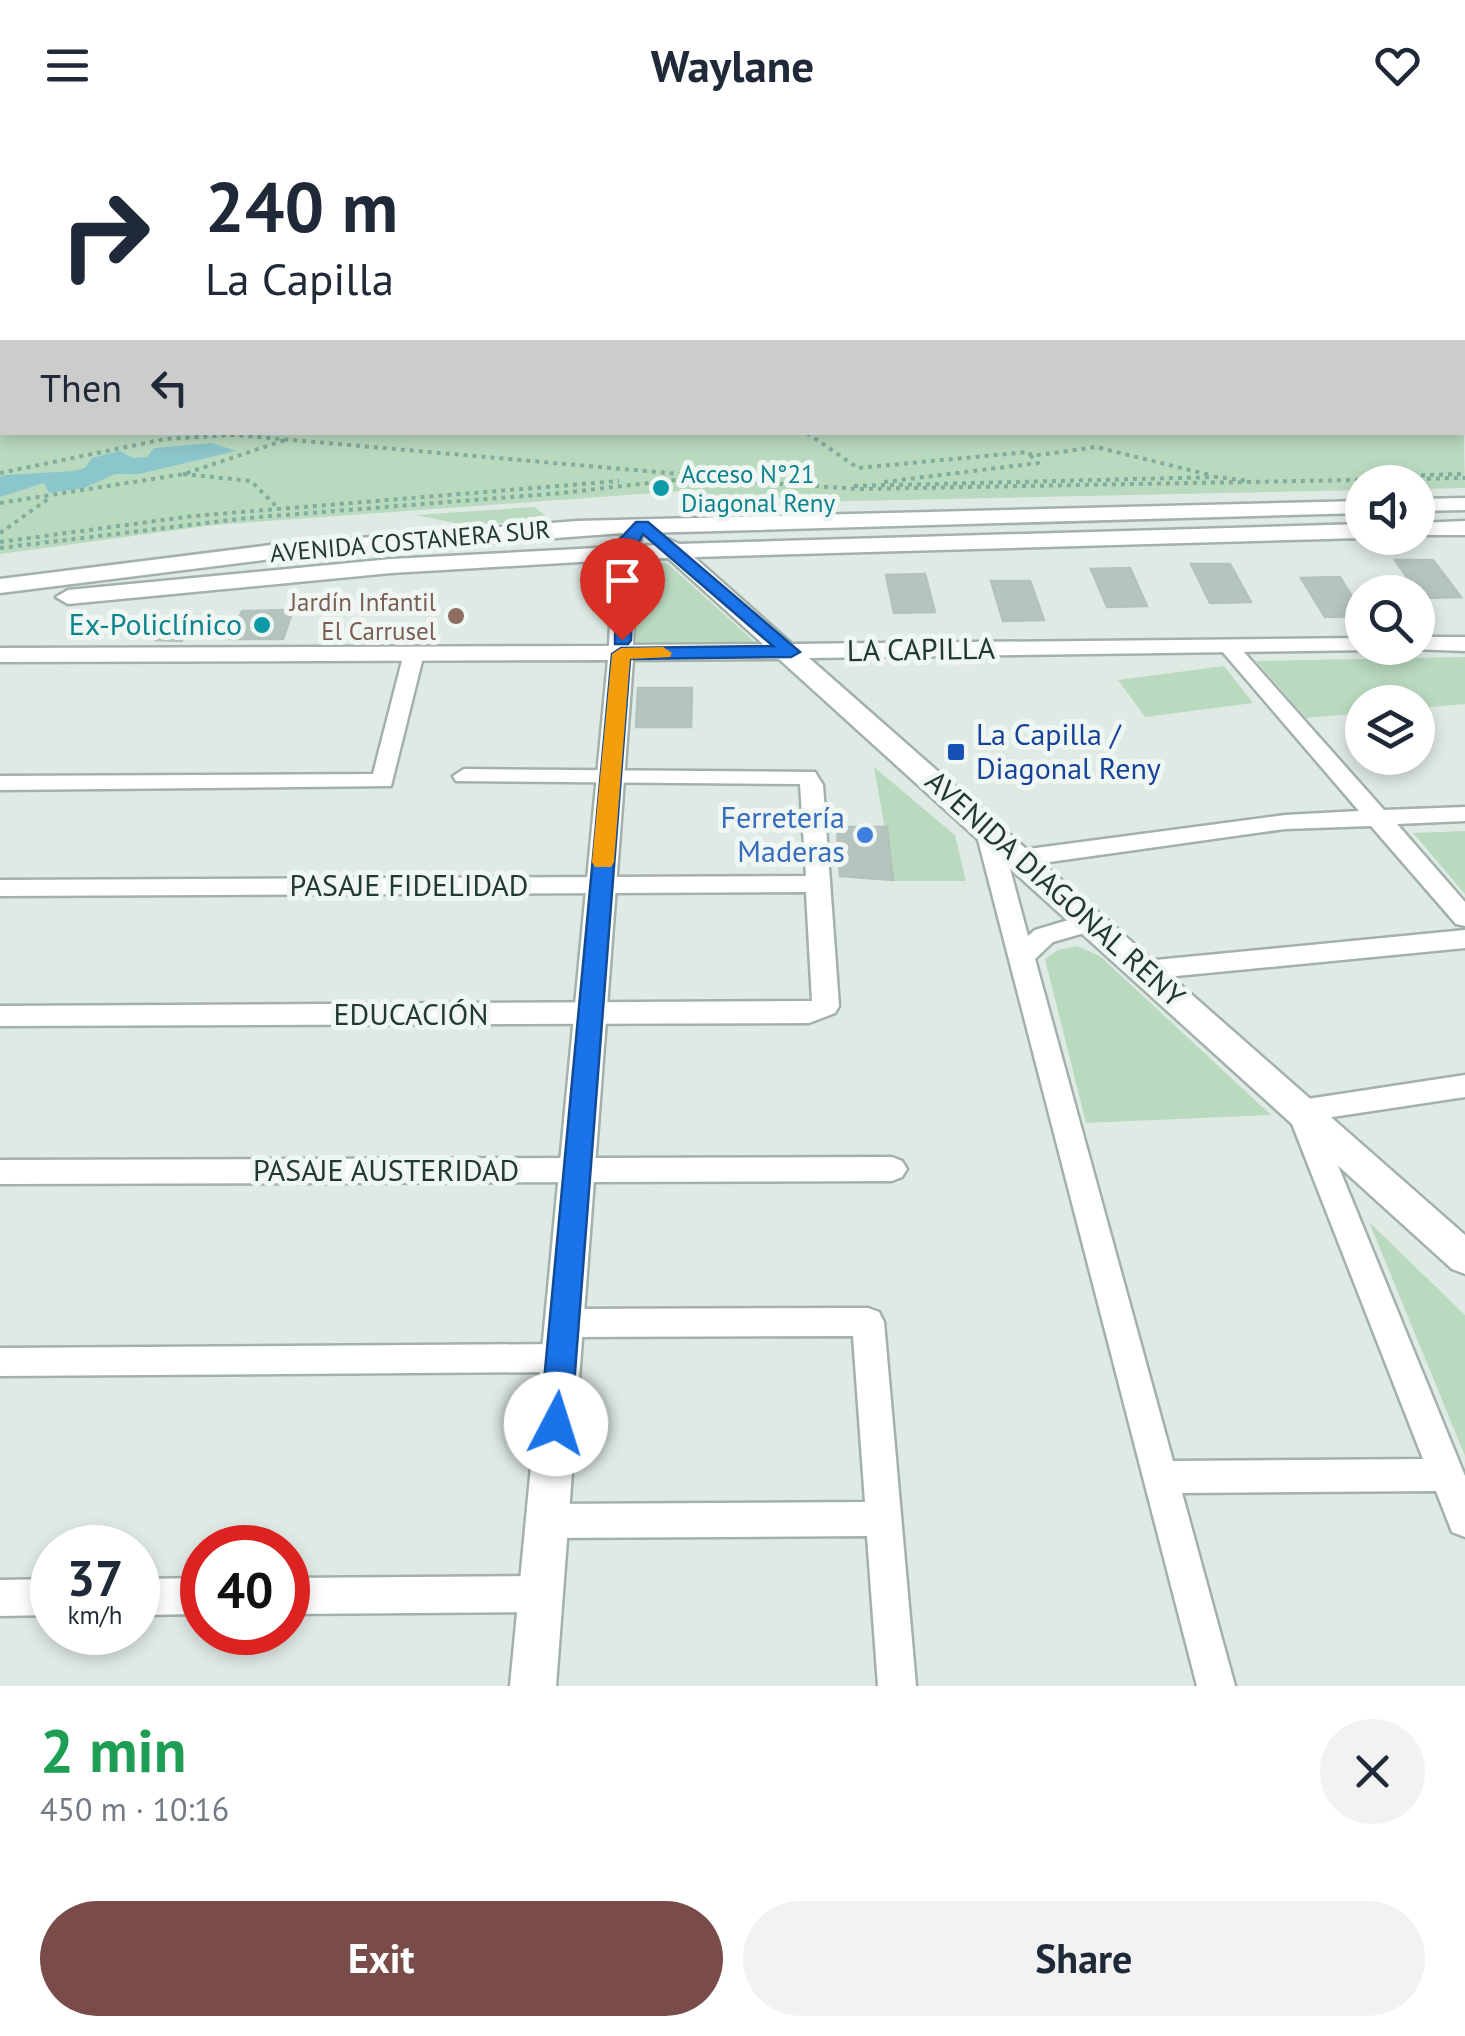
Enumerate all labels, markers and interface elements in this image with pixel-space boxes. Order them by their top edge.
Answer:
text: Waylane [651,36,814,94]
icon: menu [40,38,95,93]
icon: heart [1370,38,1425,93]
text: 240 m [205,161,398,251]
icon: right [40,170,170,300]
text: La Capilla [205,249,394,307]
icon: left [142,360,197,415]
text: Then [40,363,122,412]
place label: Acceso N°21 Diagonal Reny [681,458,835,519]
map controls [1345,465,1435,775]
button: sound [1345,465,1435,555]
marker: Acceso N°21 Diagonal Reny [650,477,672,499]
street label: AVENIDA COSTANERA SUR [269,513,551,569]
pin [580,538,665,641]
icon: arrive [595,553,650,608]
button: search [1345,575,1435,665]
place label: Jardín Infantil El Carrusel [289,586,437,647]
place label: Ex-Policlínico [69,604,242,643]
marker: Jardín Infantil El Carrusel [445,605,467,627]
marker: Ex-Policlínico [251,614,273,636]
street label: LA CAPILLA [847,628,996,669]
button: layers [1345,685,1435,775]
place label: La Capilla / Diagonal Reny [976,714,1161,787]
marker: La Capilla / Diagonal Reny [945,741,967,763]
street label: AVENIDA DIAGONAL RENY [918,761,1194,1015]
place label: Ferretería Maderas [720,797,845,870]
marker: Ferretería Maderas [854,824,876,846]
street label: PASAJE FIDELIDAD [290,865,528,904]
street label: EDUCACIÓN [334,994,488,1033]
street label: PASAJE AUSTERIDAD [253,1150,519,1189]
position arrow [504,1372,608,1476]
speed limit sign: 40 [180,1525,310,1655]
text: 37 [67,1545,123,1610]
text: km/h [68,1599,122,1631]
text: 2 min [40,1711,186,1789]
button: close [1320,1719,1425,1824]
text: 450 m · 10:16 [40,1788,229,1830]
button: Exit [40,1901,723,2016]
button: Share [743,1901,1425,2016]

